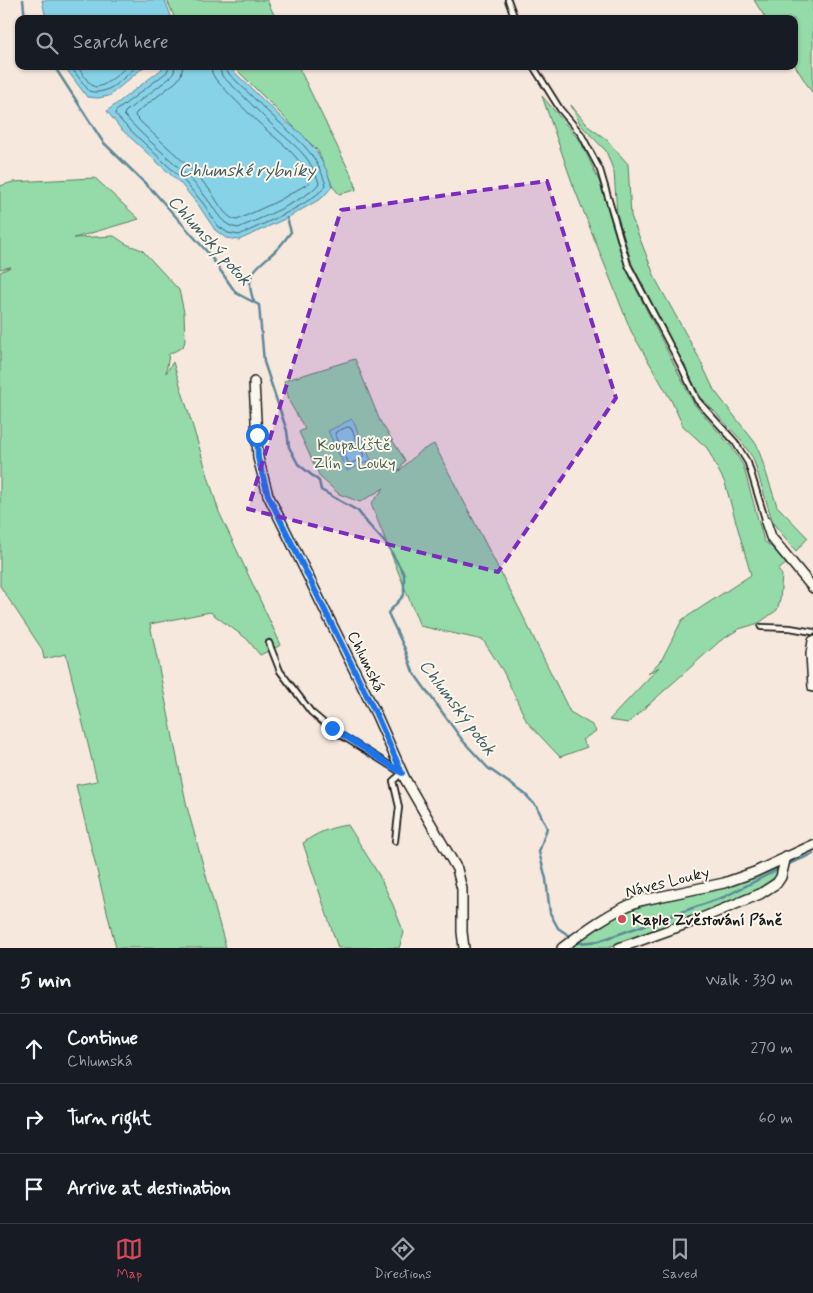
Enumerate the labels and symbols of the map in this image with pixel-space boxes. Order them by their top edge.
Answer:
water label: Chlumské rybníky [179,159,317,183]
water label: Chlumský potok [162,190,256,291]
route start [246,424,269,447]
park label: Koupaliště Zlín - Louky [312,435,396,474]
street label: Chlumská [342,628,389,696]
water label: Chlumský potok [413,655,501,761]
route end [321,717,344,740]
street label: Náves Louky [623,862,712,903]
place label: Kaple Zvěstování Páně [632,910,782,931]
marker: Kaple Zvěstování Páně [616,913,628,925]

